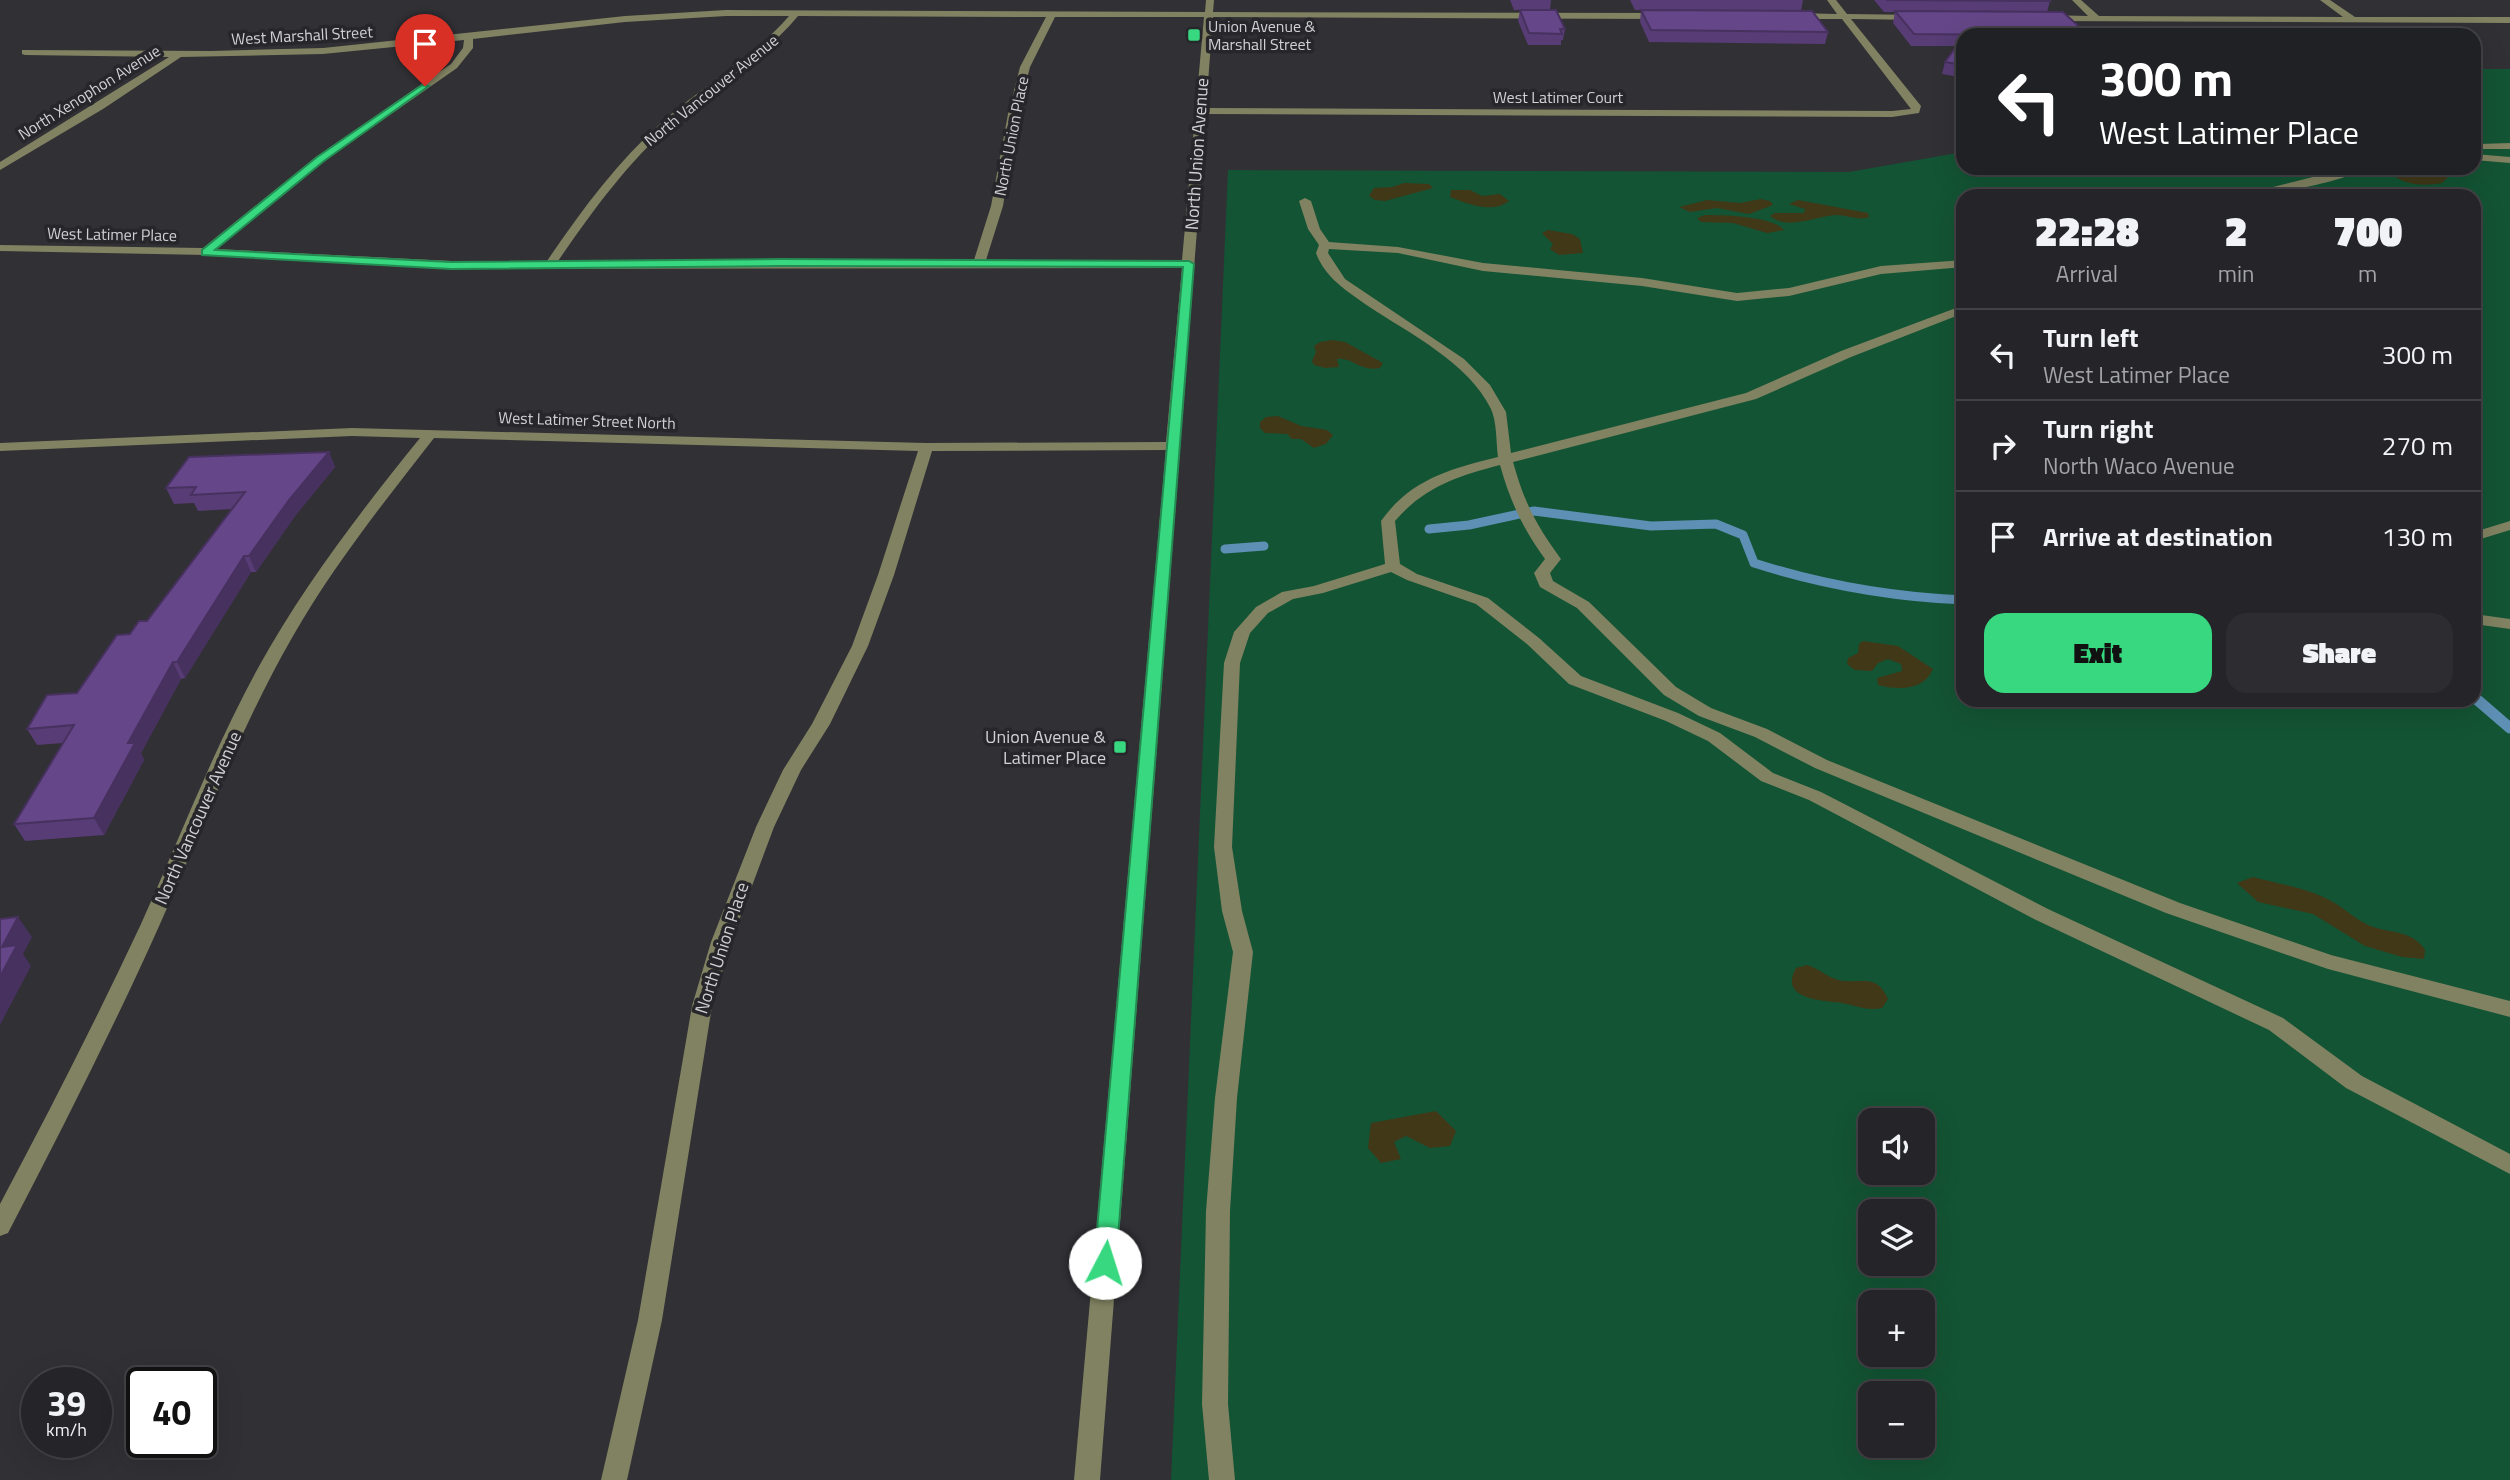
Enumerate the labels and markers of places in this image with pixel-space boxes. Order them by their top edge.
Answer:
pin [395,14,455,86]
place label: Union Avenue & Marshall Street [1208,14,1316,56]
marker: Union Avenue & Marshall Street [1186,27,1202,43]
place label: Union Avenue & Latimer Place [985,723,1107,771]
marker: Union Avenue & Latimer Place [1112,739,1128,755]

